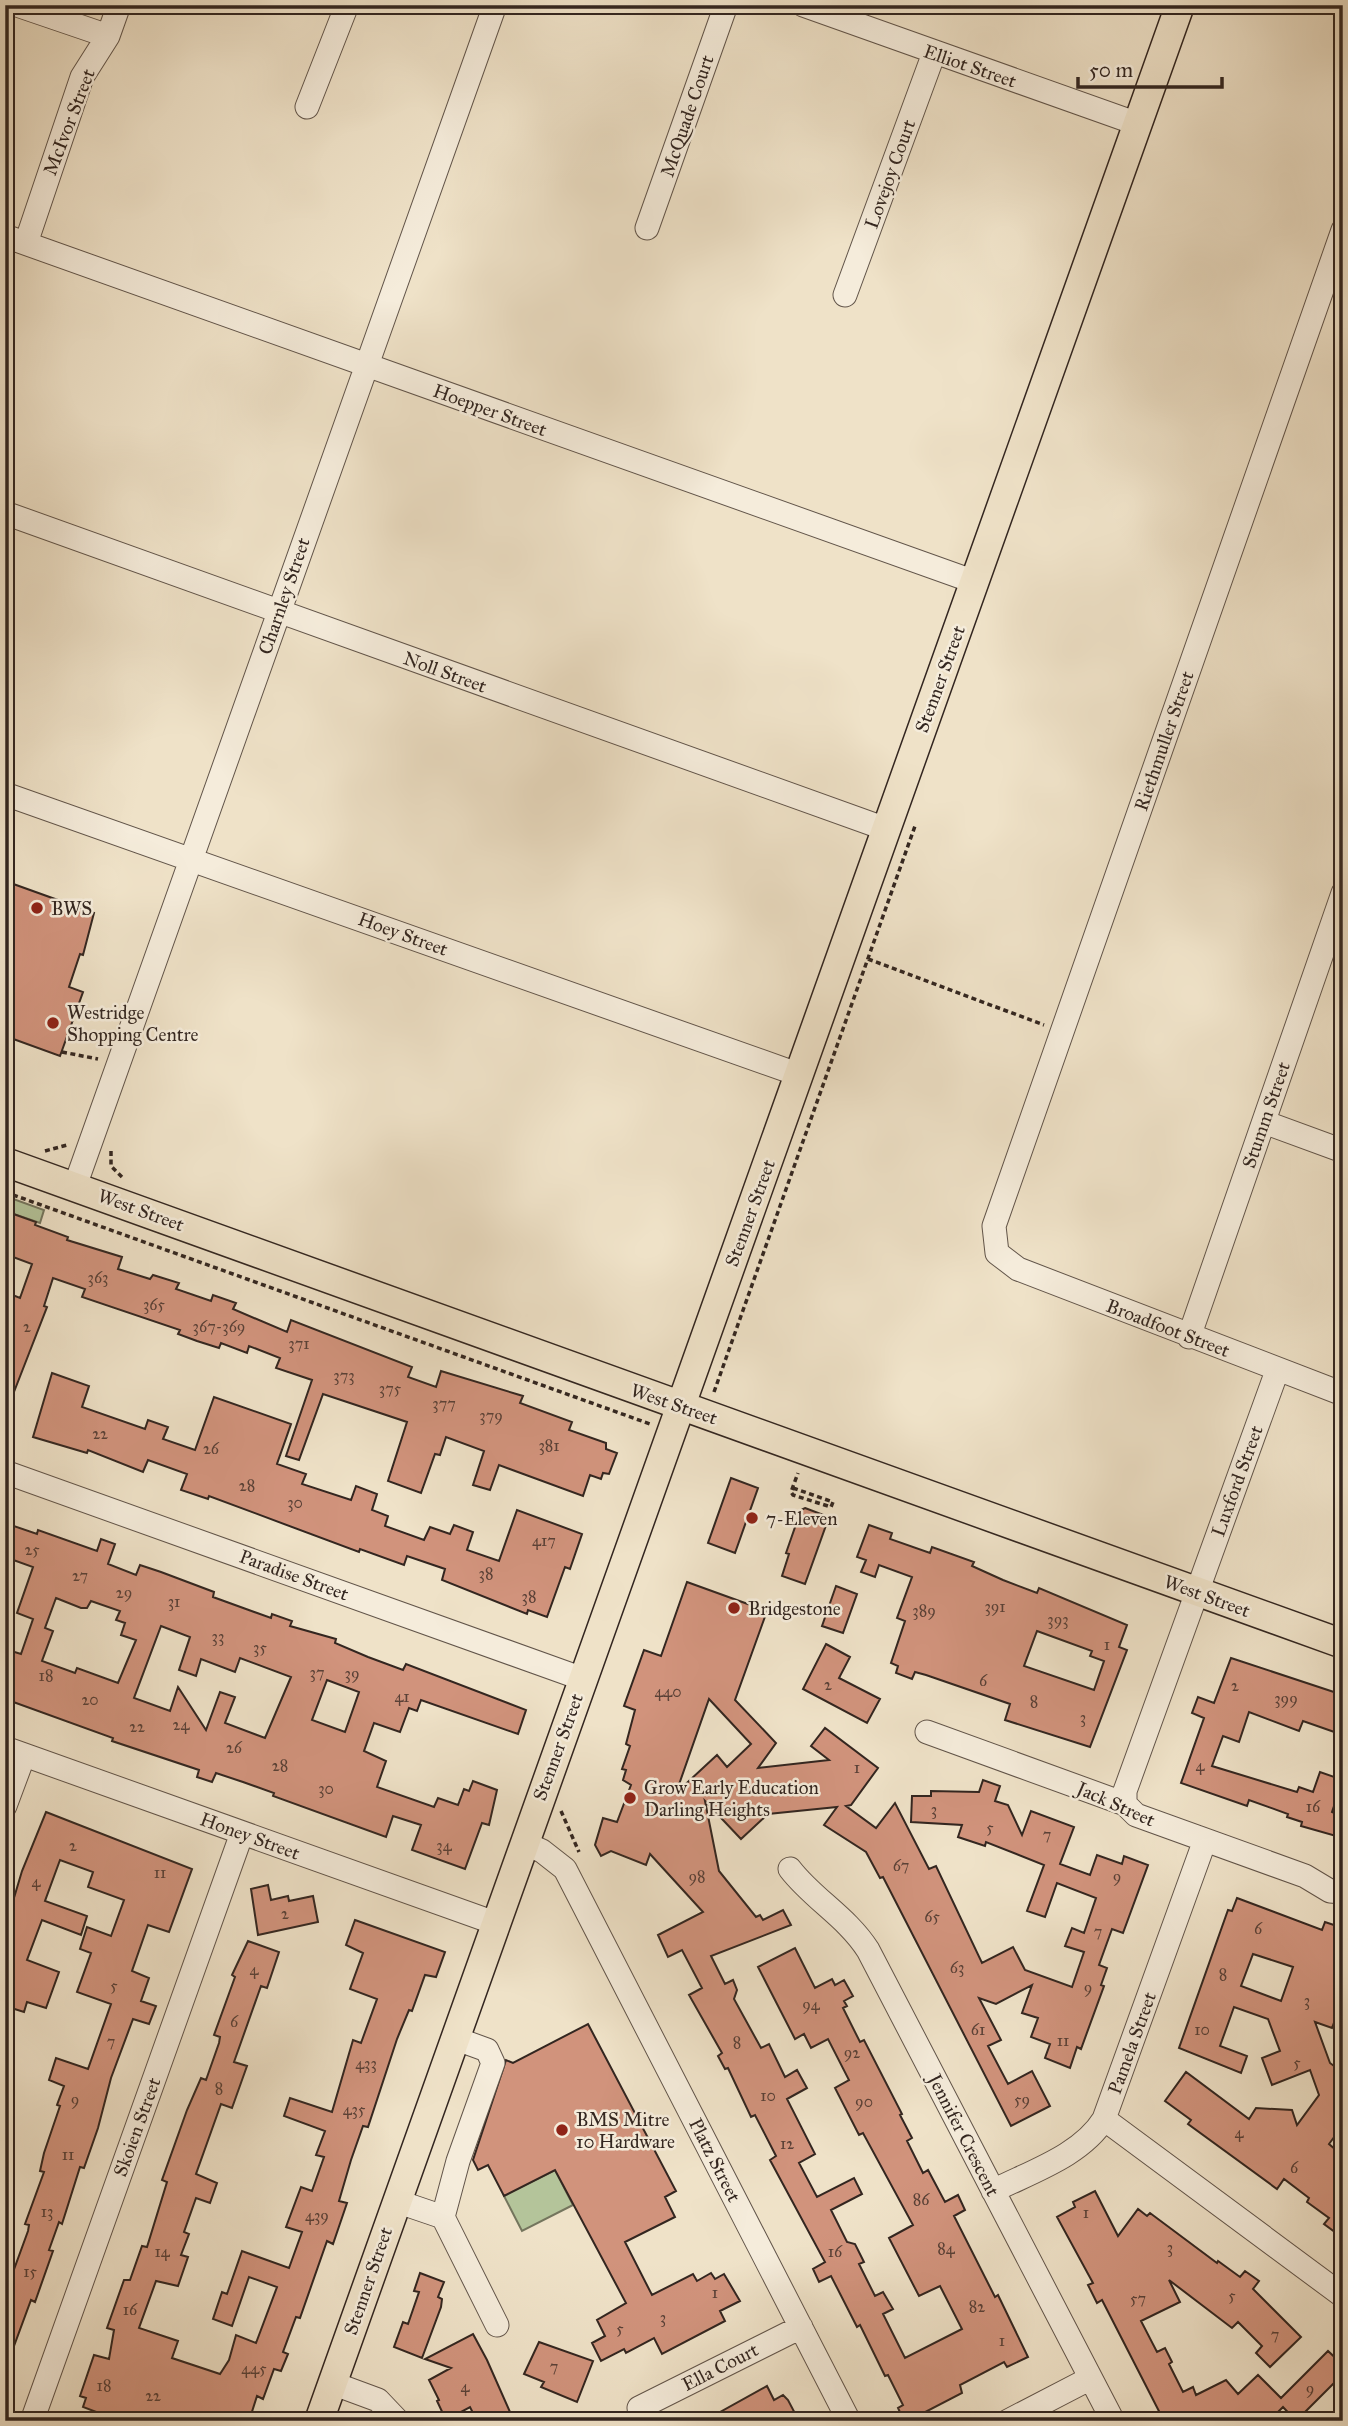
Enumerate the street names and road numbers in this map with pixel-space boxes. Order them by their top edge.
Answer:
street label: Elliot Street [921,39,1020,93]
street label: McQuade Court [655,52,719,180]
street label: McIvor Street [38,65,100,178]
street label: Lovejoy Court [860,116,920,232]
street label: Hoepper Street [430,379,550,441]
street label: Charnley Street [253,534,315,657]
street label: Stenner Street [910,622,970,736]
street label: Noll Street [400,646,490,698]
street label: Riethmuller Street [1129,668,1199,814]
street label: Hoey Street [355,907,451,961]
street label: Stumm Street [1237,1059,1295,1171]
street label: Stenner Street [720,1156,780,1270]
street label: West Street [95,1184,188,1236]
street label: Broadfoot Street [1103,1294,1233,1362]
street label: West Street [628,1378,721,1430]
street label: Luxford Street [1206,1422,1268,1540]
street label: Paradise Street [236,1545,352,1605]
street label: West Street [1161,1570,1254,1622]
street label: Stenner Street [528,1690,588,1804]
street label: Jack Street [1071,1776,1159,1832]
street label: Honey Street [197,1807,303,1865]
street label: Pamela Street [1103,1989,1161,2097]
street label: Jennifer Crescent [922,2068,1005,2201]
street label: Skoien Street [108,2074,166,2180]
street label: Platz Street [684,2114,746,2206]
street label: Stenner Street [339,2224,397,2338]
street label: Ella Court [678,2338,762,2396]

